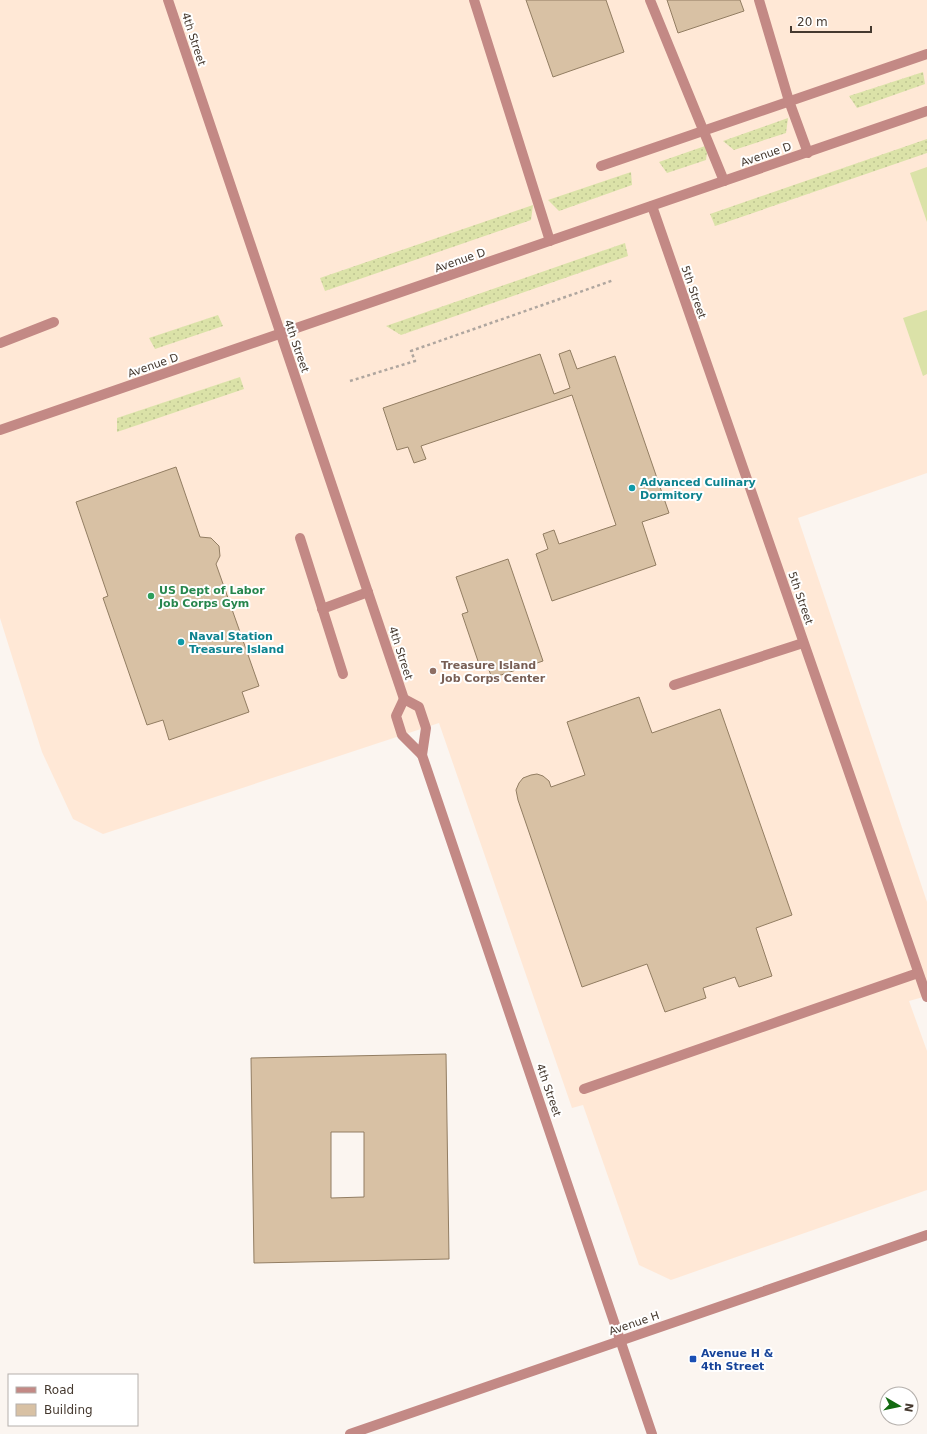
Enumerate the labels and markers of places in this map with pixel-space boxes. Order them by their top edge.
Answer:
place label: Advanced Culinary Dormitory [640,476,756,502]
marker: Advanced Culinary Dormitory [627,483,637,493]
place label: US Dept of Labor Job Corps Gym [158,584,265,610]
marker: US Dept of Labor Job Corps Gym [146,591,156,601]
place label: Naval Station Treasure Island [189,630,284,656]
marker: Naval Station Treasure Island [176,637,186,647]
place label: Treasure Island Job Corps Center [440,659,546,685]
marker: Treasure Island Job Corps Center [428,666,438,676]
place label: Avenue H & 4th Street [701,1347,774,1373]
marker: Avenue H & 4th Street [688,1354,698,1364]

